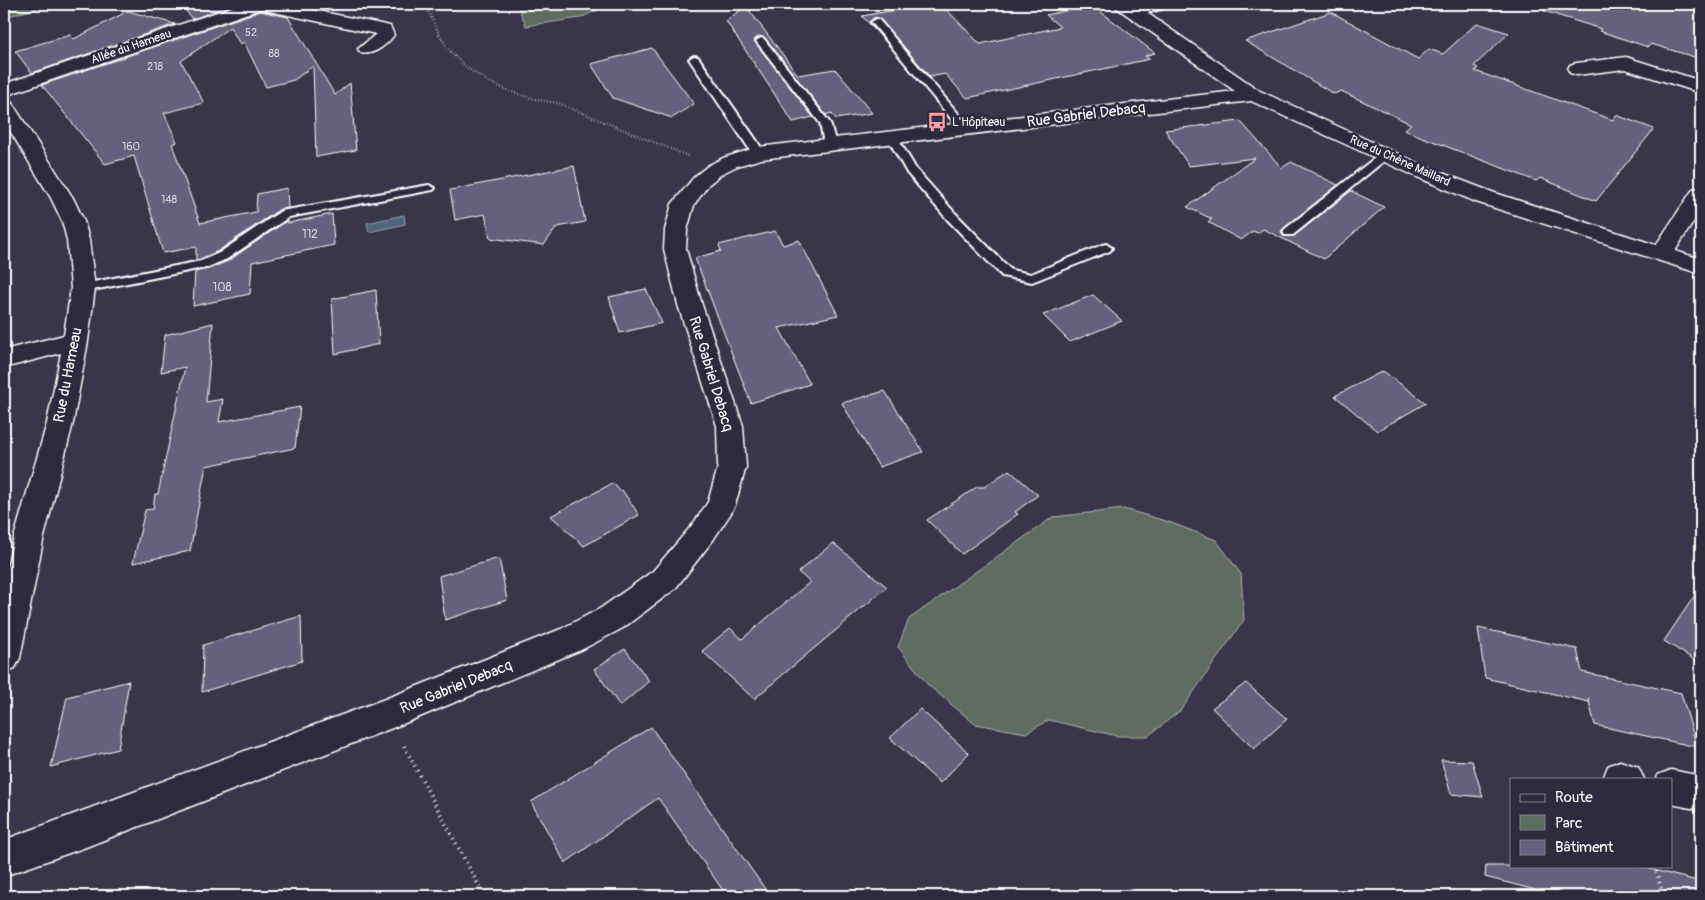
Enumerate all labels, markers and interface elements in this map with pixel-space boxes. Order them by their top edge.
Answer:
street label: Allée du Hameau [89,26,173,68]
house number: 52 [245,26,257,39]
house number: 88 [268,47,280,60]
house number: 218 [147,60,163,73]
street label: Rue Gabriel Debacq [1026,98,1146,132]
bus stop icon: L'Hôpiteau [926,111,948,133]
place label: L'Hôpiteau [952,115,1005,130]
street label: Rue du Chêne Maillard [1347,132,1453,190]
house number: 160 [122,140,140,153]
house number: 148 [161,193,178,206]
house number: 112 [302,227,318,242]
house number: 108 [213,280,231,295]
street label: Rue Gabriel Debacq [684,314,738,434]
street label: Rue du Hameau [49,326,87,424]
street label: Rue Gabriel Debacq [397,656,515,718]
legend [1510,778,1672,868]
text: Route [1555,788,1593,807]
text: Parc [1555,814,1583,833]
text: Bâtiment [1555,838,1615,857]

